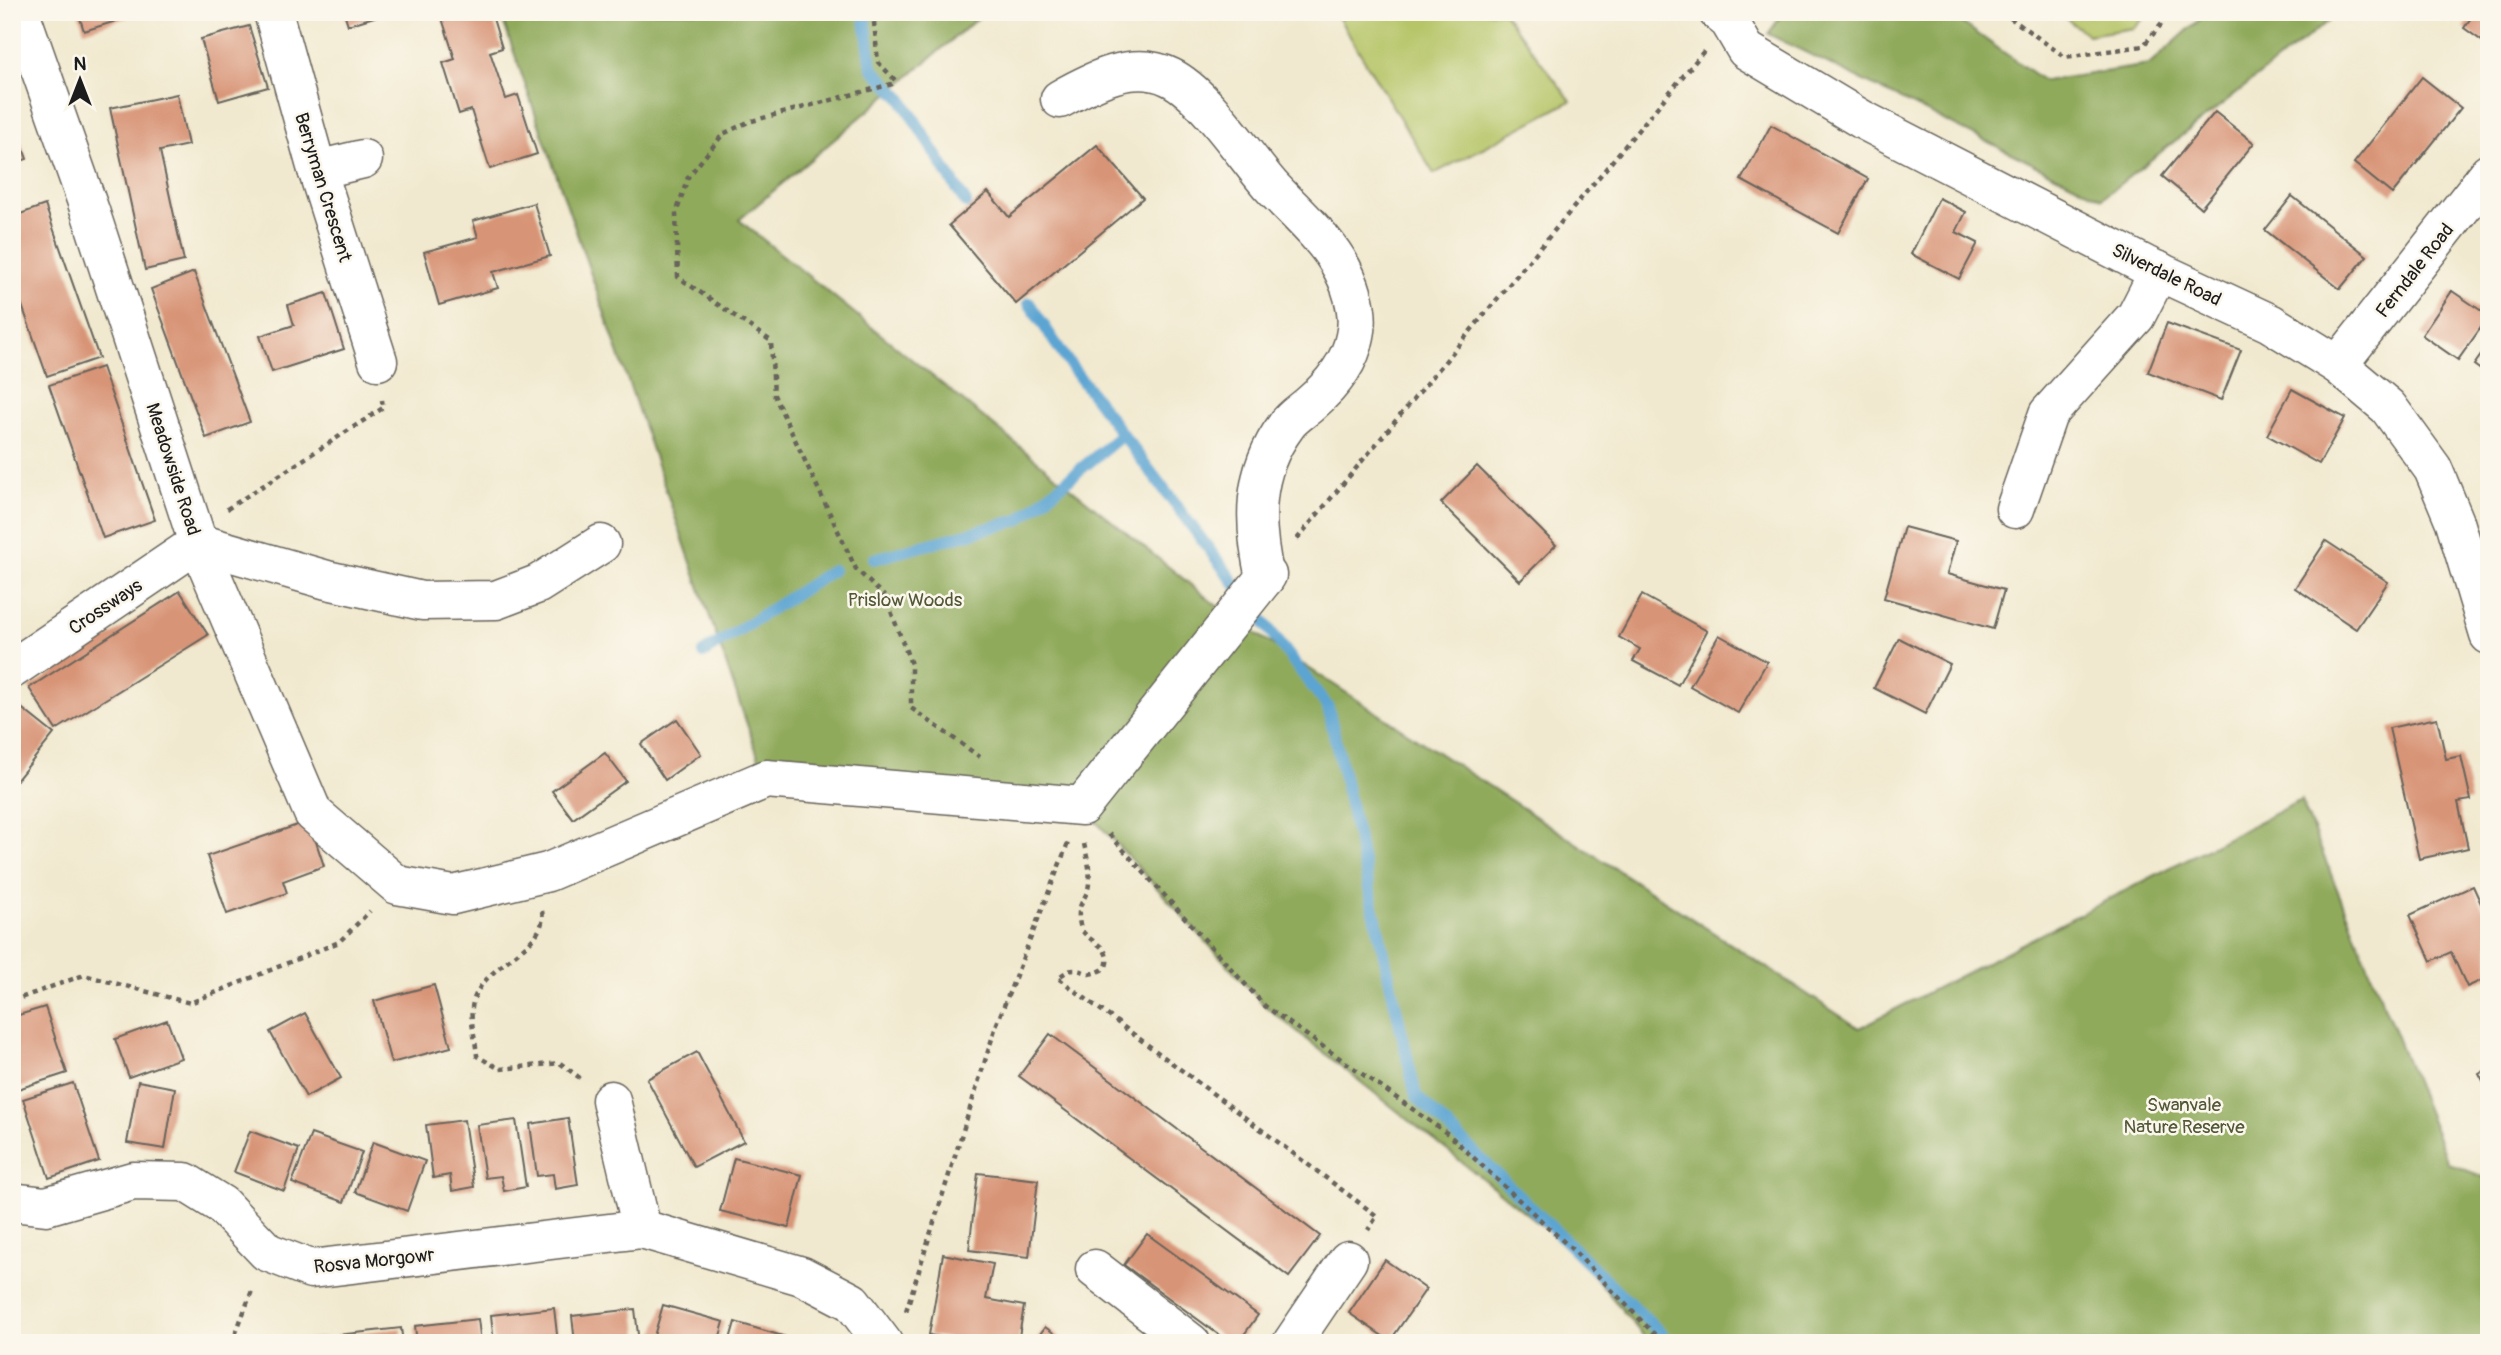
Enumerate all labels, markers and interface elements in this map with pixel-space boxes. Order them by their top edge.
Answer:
north arrow [46,46,116,116]
text: N [74,52,87,76]
street label: Berryman Crescent [289,110,357,265]
street label: Ferndale Road [2370,219,2459,323]
street label: Silverdale Road [2108,238,2225,312]
street label: Meadowside Road [140,400,206,539]
street label: Crossways [64,573,147,640]
park label: Prislow Woods [848,588,963,612]
park label: Swanvale Nature Reserve [2123,1093,2245,1139]
street label: Rosva Morgowr [313,1243,436,1279]

